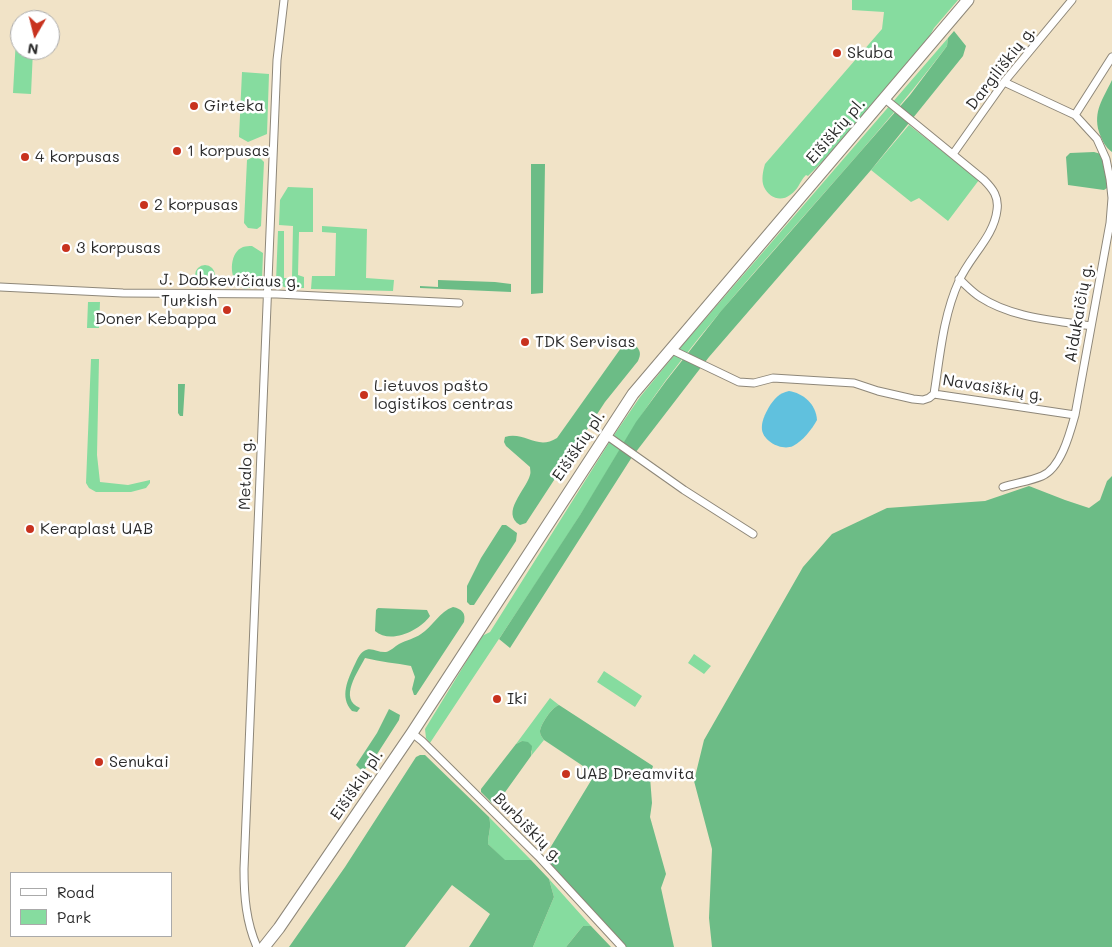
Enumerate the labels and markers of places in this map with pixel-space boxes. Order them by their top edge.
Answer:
place label: Skuba [847,43,893,63]
marker: Skuba [831,47,843,59]
place label: Girteka [204,96,264,116]
marker: Girteka [188,100,200,112]
place label: 1 korpusas [187,141,269,161]
marker: 1 korpusas [171,145,183,157]
place label: 4 korpusas [35,147,120,167]
marker: 4 korpusas [19,151,31,163]
place label: 2 korpusas [154,195,238,215]
marker: 2 korpusas [138,199,150,211]
place label: 3 korpusas [76,238,161,258]
marker: 3 korpusas [60,242,72,254]
place label: Turkish Doner Kebappa [95,291,217,329]
marker: Turkish Doner Kebappa [221,304,233,316]
place label: TDK Servisas [535,332,636,352]
marker: TDK Servisas [519,336,531,348]
place label: Lietuvos pašto logistikos centras [374,376,513,414]
marker: Lietuvos pašto logistikos centras [358,389,370,401]
place label: Keraplast UAB [40,519,153,539]
marker: Keraplast UAB [24,523,36,535]
place label: Iki [507,689,527,709]
marker: Iki [491,693,503,705]
place label: Senukai [109,752,169,772]
marker: Senukai [93,756,105,768]
place label: UAB Dreamvita [576,764,695,784]
marker: UAB Dreamvita [560,768,572,780]

